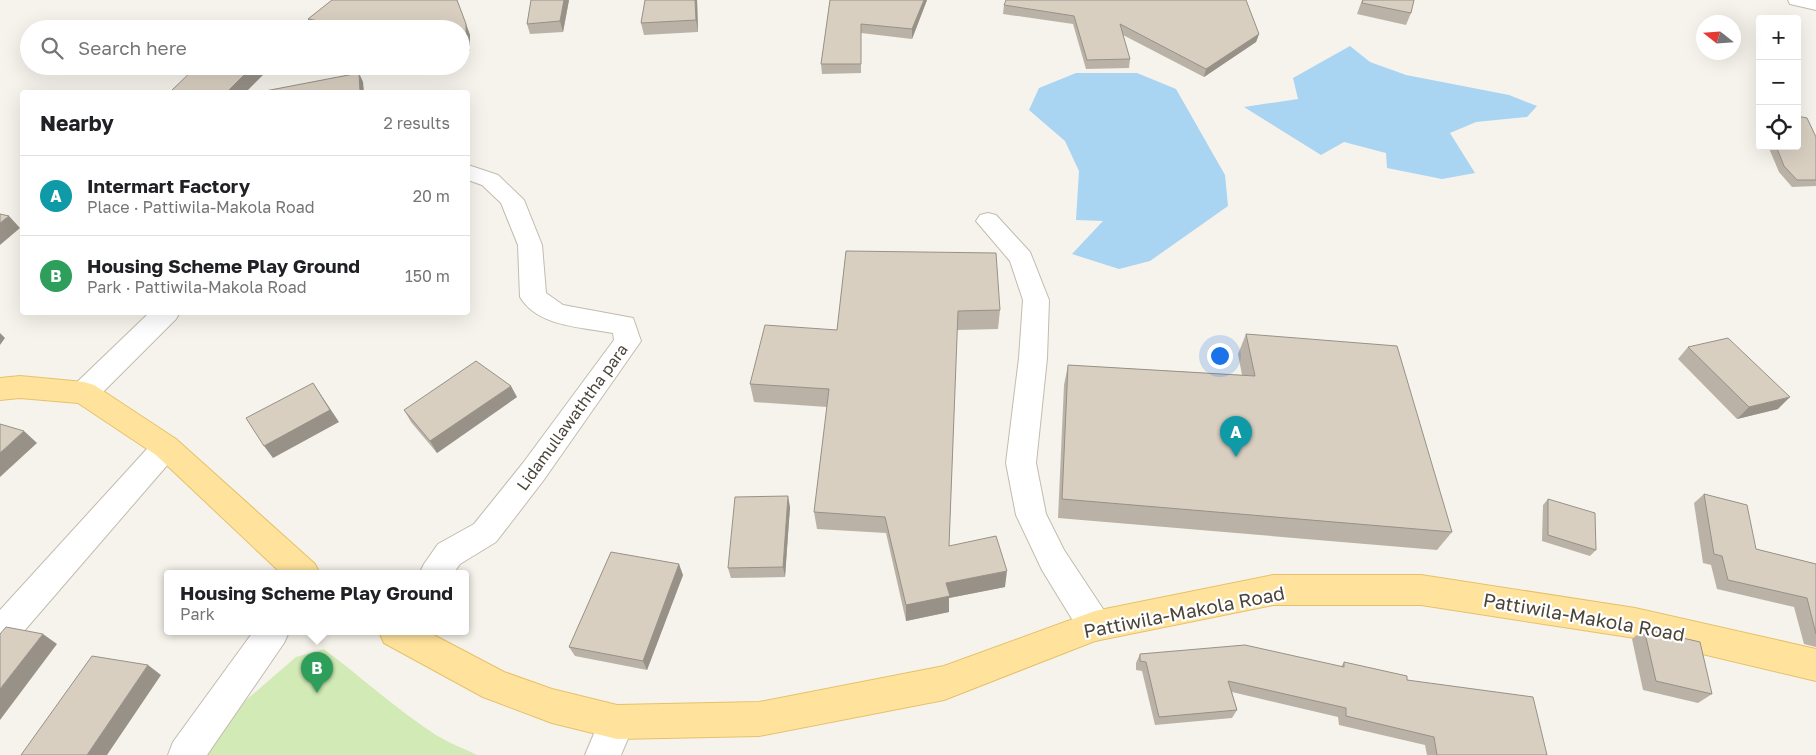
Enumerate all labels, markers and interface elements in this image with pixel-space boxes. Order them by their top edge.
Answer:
north arrow [1696,15,1741,60]
map controls [1756,15,1801,150]
button: + [1756,15,1801,60]
search box [20,20,470,75]
icon: search [38,34,66,62]
text: Search here [78,36,187,59]
button: − [1756,60,1801,105]
button: locate [1756,105,1801,150]
text: Nearby [40,110,114,136]
text: 2 results [384,113,450,133]
text: Intermart Factory [87,174,250,197]
text: A [50,186,62,206]
text: 20 m [413,186,450,206]
text: Place · Pattiwila-Makola Road [87,197,315,217]
text: Housing Scheme Play Ground [87,254,360,277]
text: B [50,266,62,286]
text: 150 m [405,266,450,286]
text: Park · Pattiwila-Makola Road [87,277,307,297]
street label: Lidamullawaththa para [512,340,632,494]
your location [1207,343,1233,369]
pin: A [1220,416,1252,457]
popup [164,570,469,635]
text: Housing Scheme Play Ground [180,581,453,604]
street label: Pattiwila-Makola Road [1081,581,1286,642]
street label: Pattiwila-Makola Road [1481,587,1687,646]
text: Park [180,604,215,624]
pin: B [301,652,333,693]

